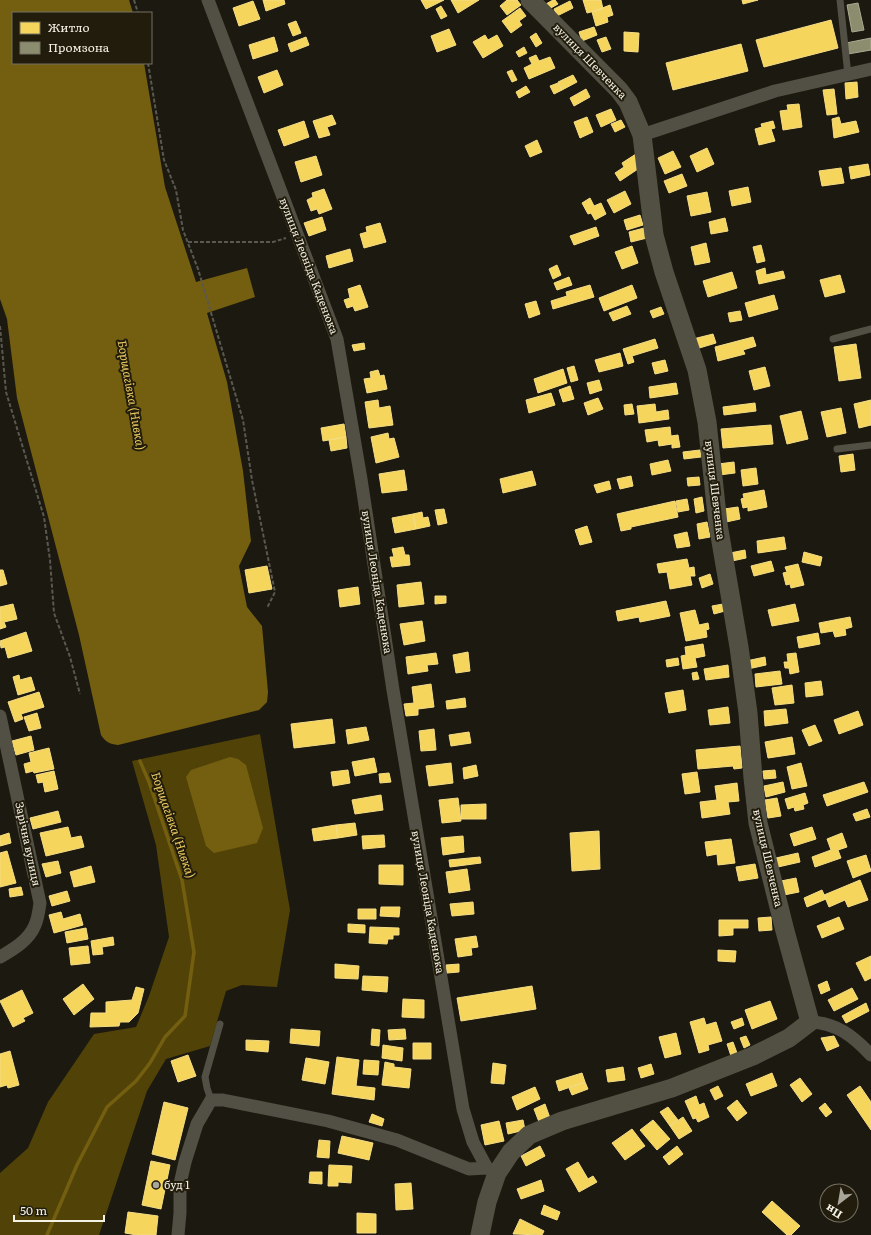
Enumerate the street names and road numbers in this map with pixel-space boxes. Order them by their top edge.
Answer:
street label: вулиця Шевченка [550,19,631,102]
street label: вулиця Леоніда Каденюка [277,195,343,336]
street label: вулиця Шевченка [702,439,730,540]
street label: вулиця Леоніда Каденюка [359,509,397,655]
street label: Зарічна вулиця [12,800,46,888]
street label: вулиця Шевченка [750,807,788,908]
street label: вулиця Леоніда Каденюка [409,829,449,975]

